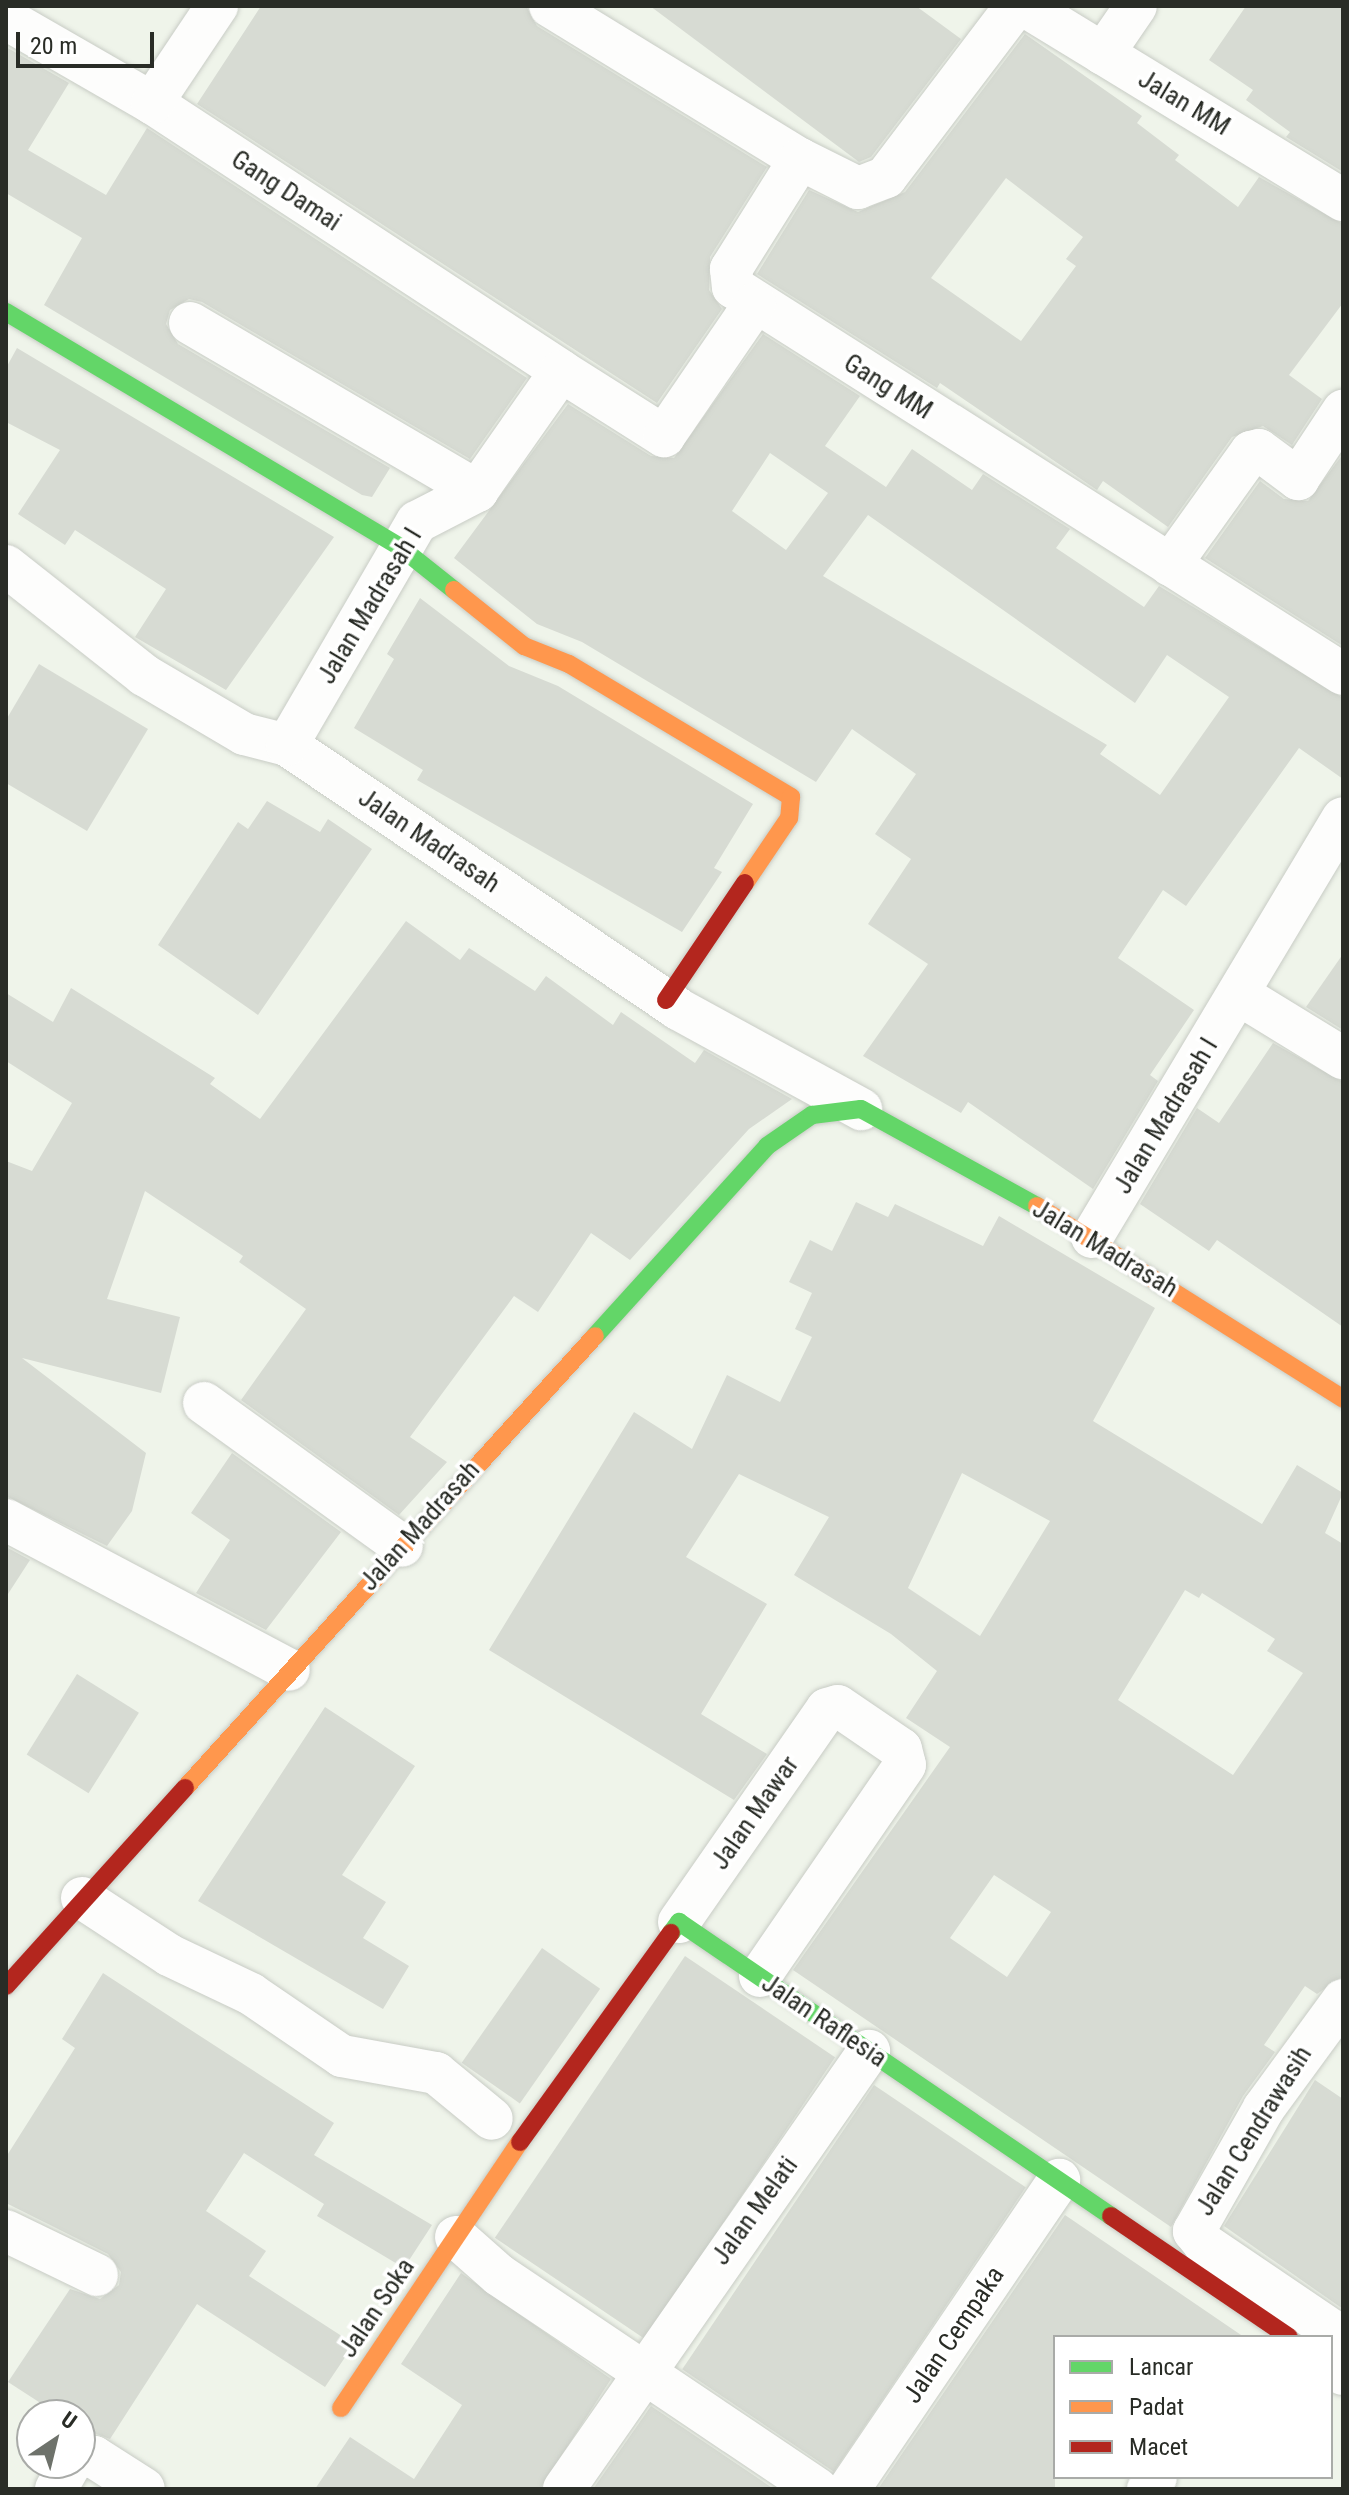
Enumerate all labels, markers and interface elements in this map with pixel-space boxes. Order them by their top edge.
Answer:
scale bar [20,16,158,66]
text: 20 m [30,32,77,60]
street label: Jalan MM [1133,64,1235,142]
street label: Gang Damai [225,144,347,238]
street label: Gang MM [838,348,938,426]
street label: Jalan Madrasah I [311,522,429,690]
street label: Jalan Madrasah [352,782,506,900]
street label: Jalan Madrasah I [1107,1032,1225,1200]
street label: Jalan Madrasah [1027,1193,1183,1305]
street label: Jalan Madrasah [354,1455,486,1597]
street label: Jalan Mawar [705,1750,805,1876]
street label: Jalan Raflesia [756,1968,892,2074]
street label: Jalan Cendrawasih [1189,2040,1319,2222]
street label: Jalan Melati [705,2151,805,2271]
street label: Jalan Soka [333,2253,421,2363]
street label: Jalan Cempaka [897,2261,1011,2409]
legend [1053,2335,1333,2479]
text: Lancar [1129,2353,1193,2381]
text: Padat [1129,2393,1184,2421]
north arrow [16,2399,96,2479]
text: U [57,2407,81,2434]
text: Macet [1129,2433,1188,2461]

